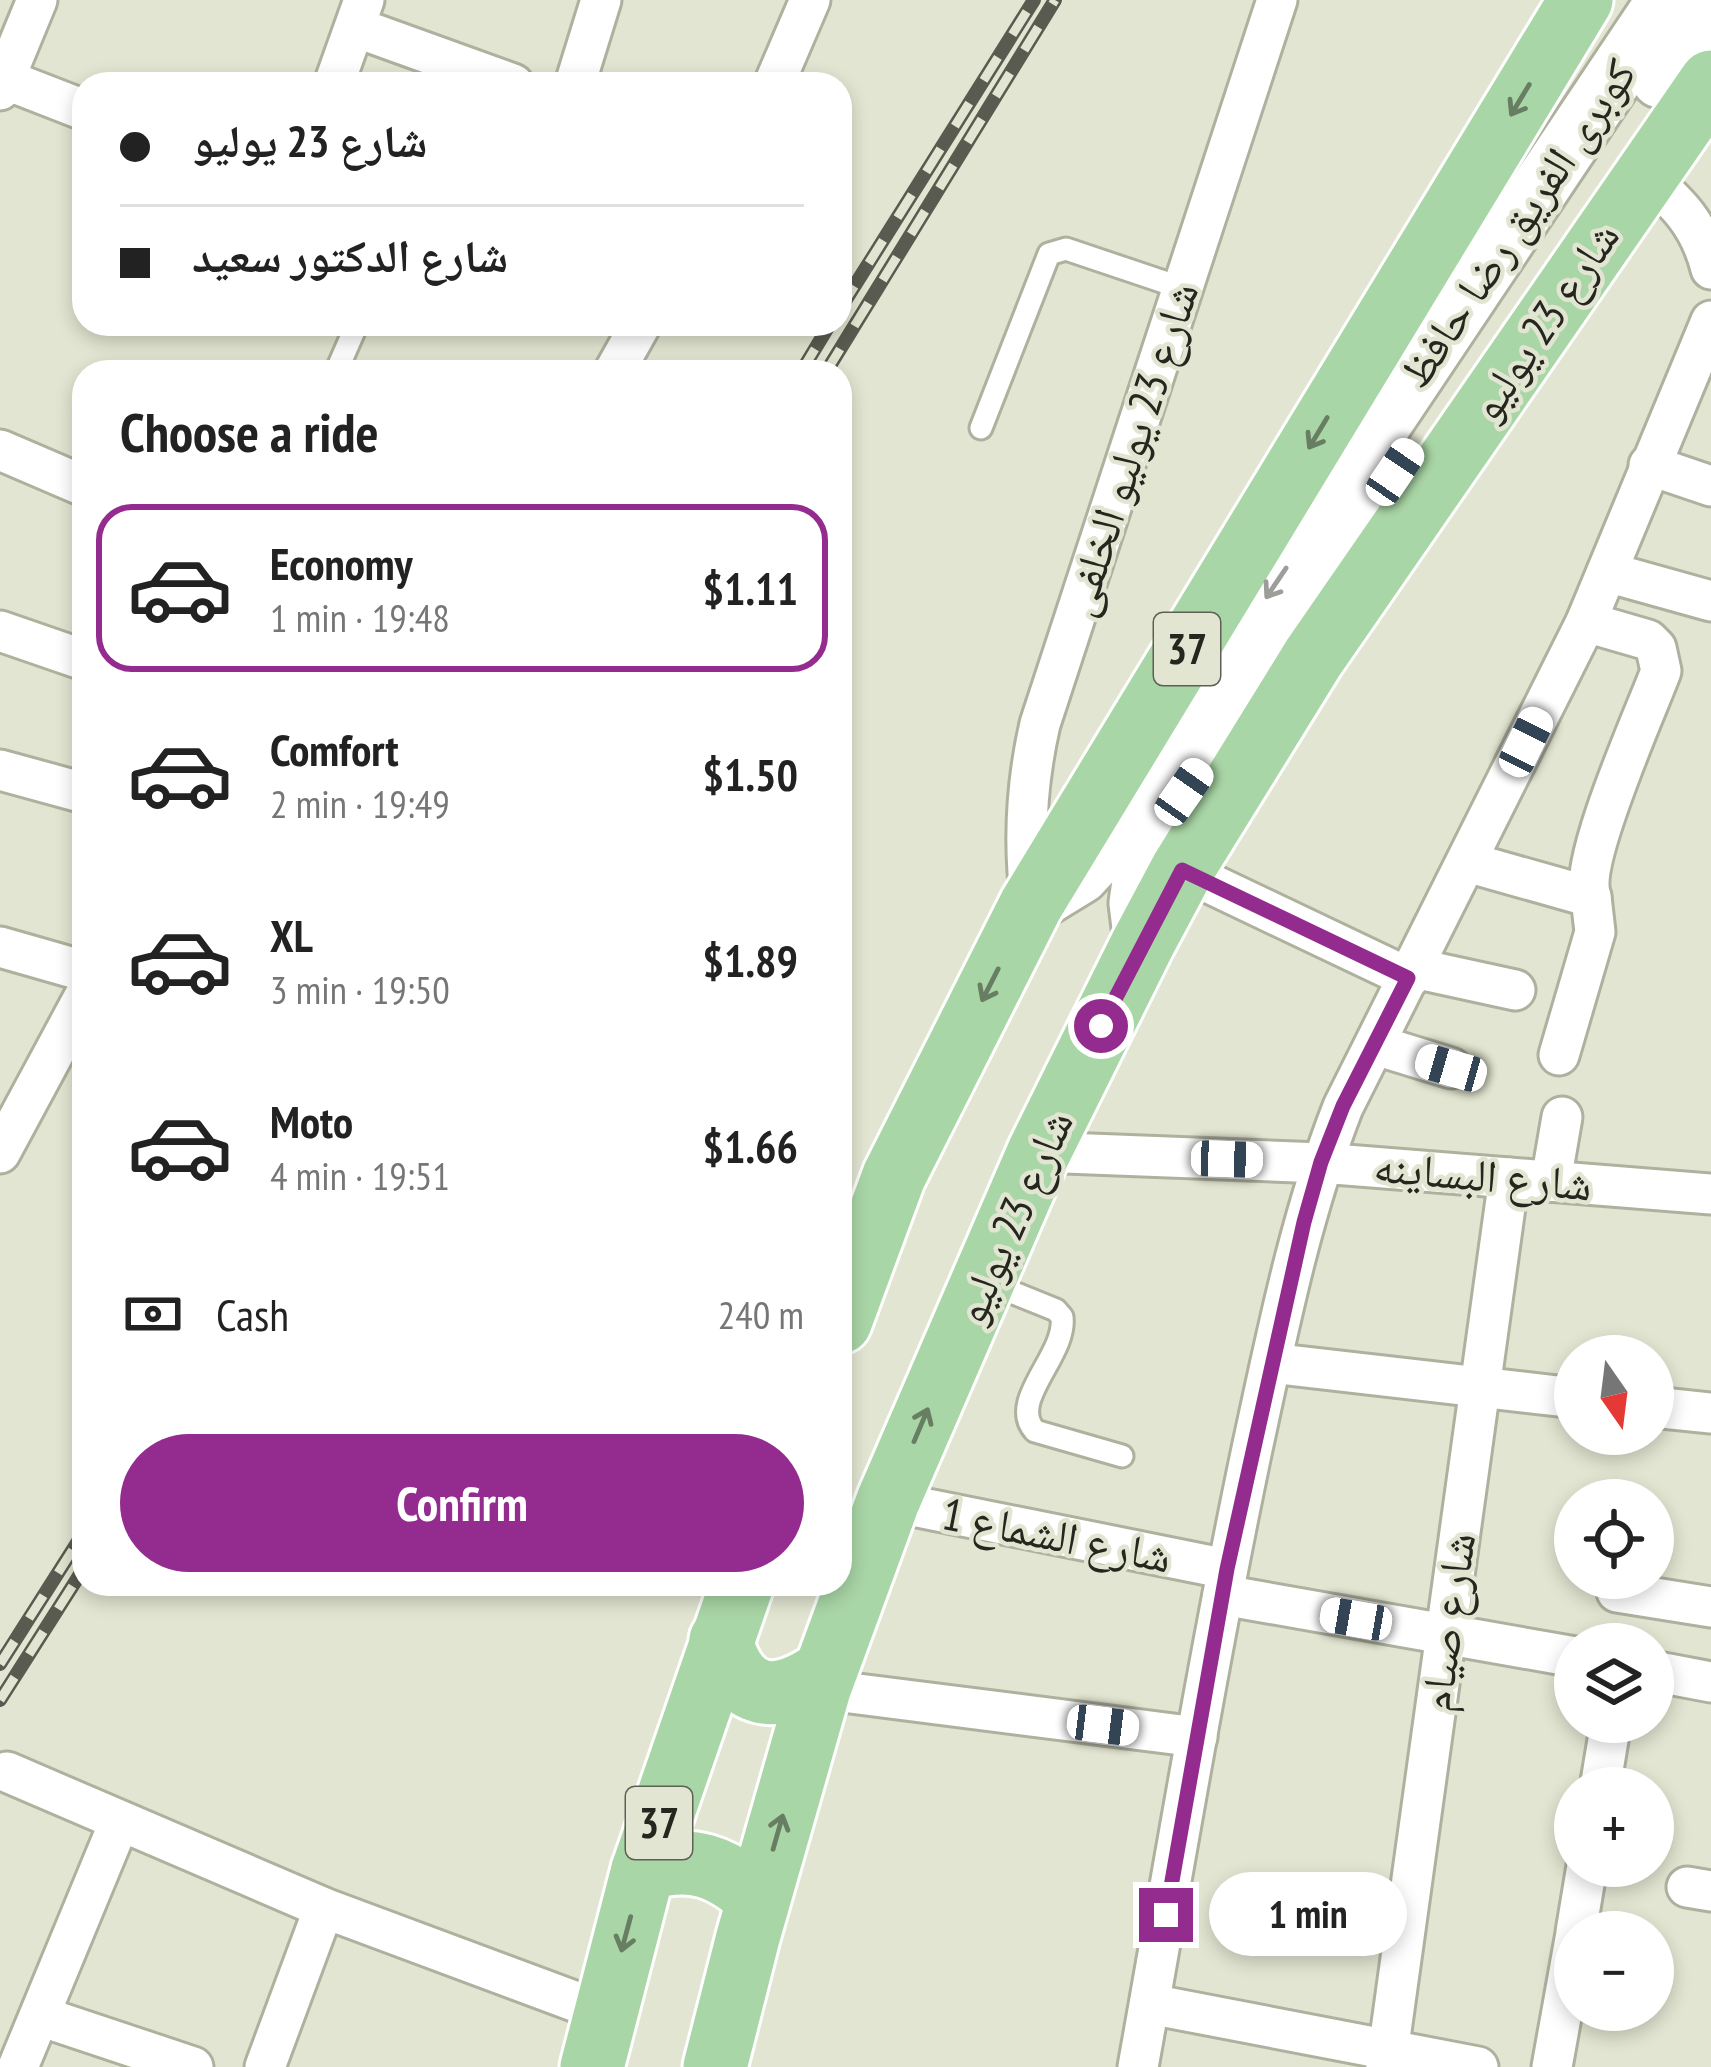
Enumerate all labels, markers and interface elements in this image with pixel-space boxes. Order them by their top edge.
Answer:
street label: كوبرى الفريق رضا حافظ [1385,47,1648,398]
one-way arrow [1508,82,1532,116]
text: شارع 23 يوليو [192,111,427,169]
street label: شارع 23 يوليو [1455,210,1632,432]
text: شارع الدكتور سعيد [192,226,508,284]
street label: شارع 23 يوليو الخلفى [1048,274,1211,623]
text: Choose a ride [120,397,379,467]
one-way arrow [1306,415,1330,449]
car [1360,432,1430,512]
icon: car [126,534,234,642]
text: Economy [270,534,413,592]
text: $1.11 [702,559,798,617]
one-way arrow [1263,565,1288,599]
text: 1 min · 19:48 [270,592,450,643]
road number: 37 [1154,613,1220,685]
car [1494,702,1558,782]
icon: car [126,720,234,828]
text: Comfort [270,720,399,778]
text: $1.50 [702,745,798,803]
car [1149,752,1219,832]
text: 2 min · 19:49 [270,778,450,829]
icon: car [126,906,234,1014]
text: XL [270,906,313,964]
text: $1.89 [702,931,798,989]
text: 3 min · 19:50 [270,964,450,1015]
one-way arrow [978,967,1001,1003]
route start [1074,999,1128,1053]
car [1411,1041,1491,1095]
icon: car [126,1092,234,1200]
text: Moto [270,1092,353,1150]
street label: شارع 23 يوليو [939,1100,1086,1333]
text: $1.66 [702,1117,798,1175]
street label: شارع البساينه [1372,1136,1595,1213]
car [1190,1140,1264,1178]
text: 4 min · 19:51 [270,1150,450,1201]
icon: cash [120,1281,186,1347]
text: Cash [216,1285,289,1343]
text: 240 m [718,1289,804,1340]
north arrow [1554,1335,1674,1455]
map controls [1554,1335,1674,2031]
one-way arrow [911,1408,933,1444]
button: Confirm [120,1434,804,1572]
button: locate [1554,1479,1674,1599]
street label: شارع الشماع 1 [938,1483,1177,1586]
street label: شارع صيام [1405,1529,1490,1715]
car [1317,1595,1395,1643]
button: layers [1554,1623,1674,1743]
car [1065,1703,1141,1747]
button: + [1554,1767,1674,1887]
road number: 37 [626,1787,692,1859]
one-way arrow [768,1814,790,1852]
callout: 1 min [1208,1873,1406,1957]
route end [1139,1888,1193,1942]
text: 1 min [1269,1888,1347,1939]
button: − [1554,1911,1674,2031]
one-way arrow [614,1914,636,1952]

